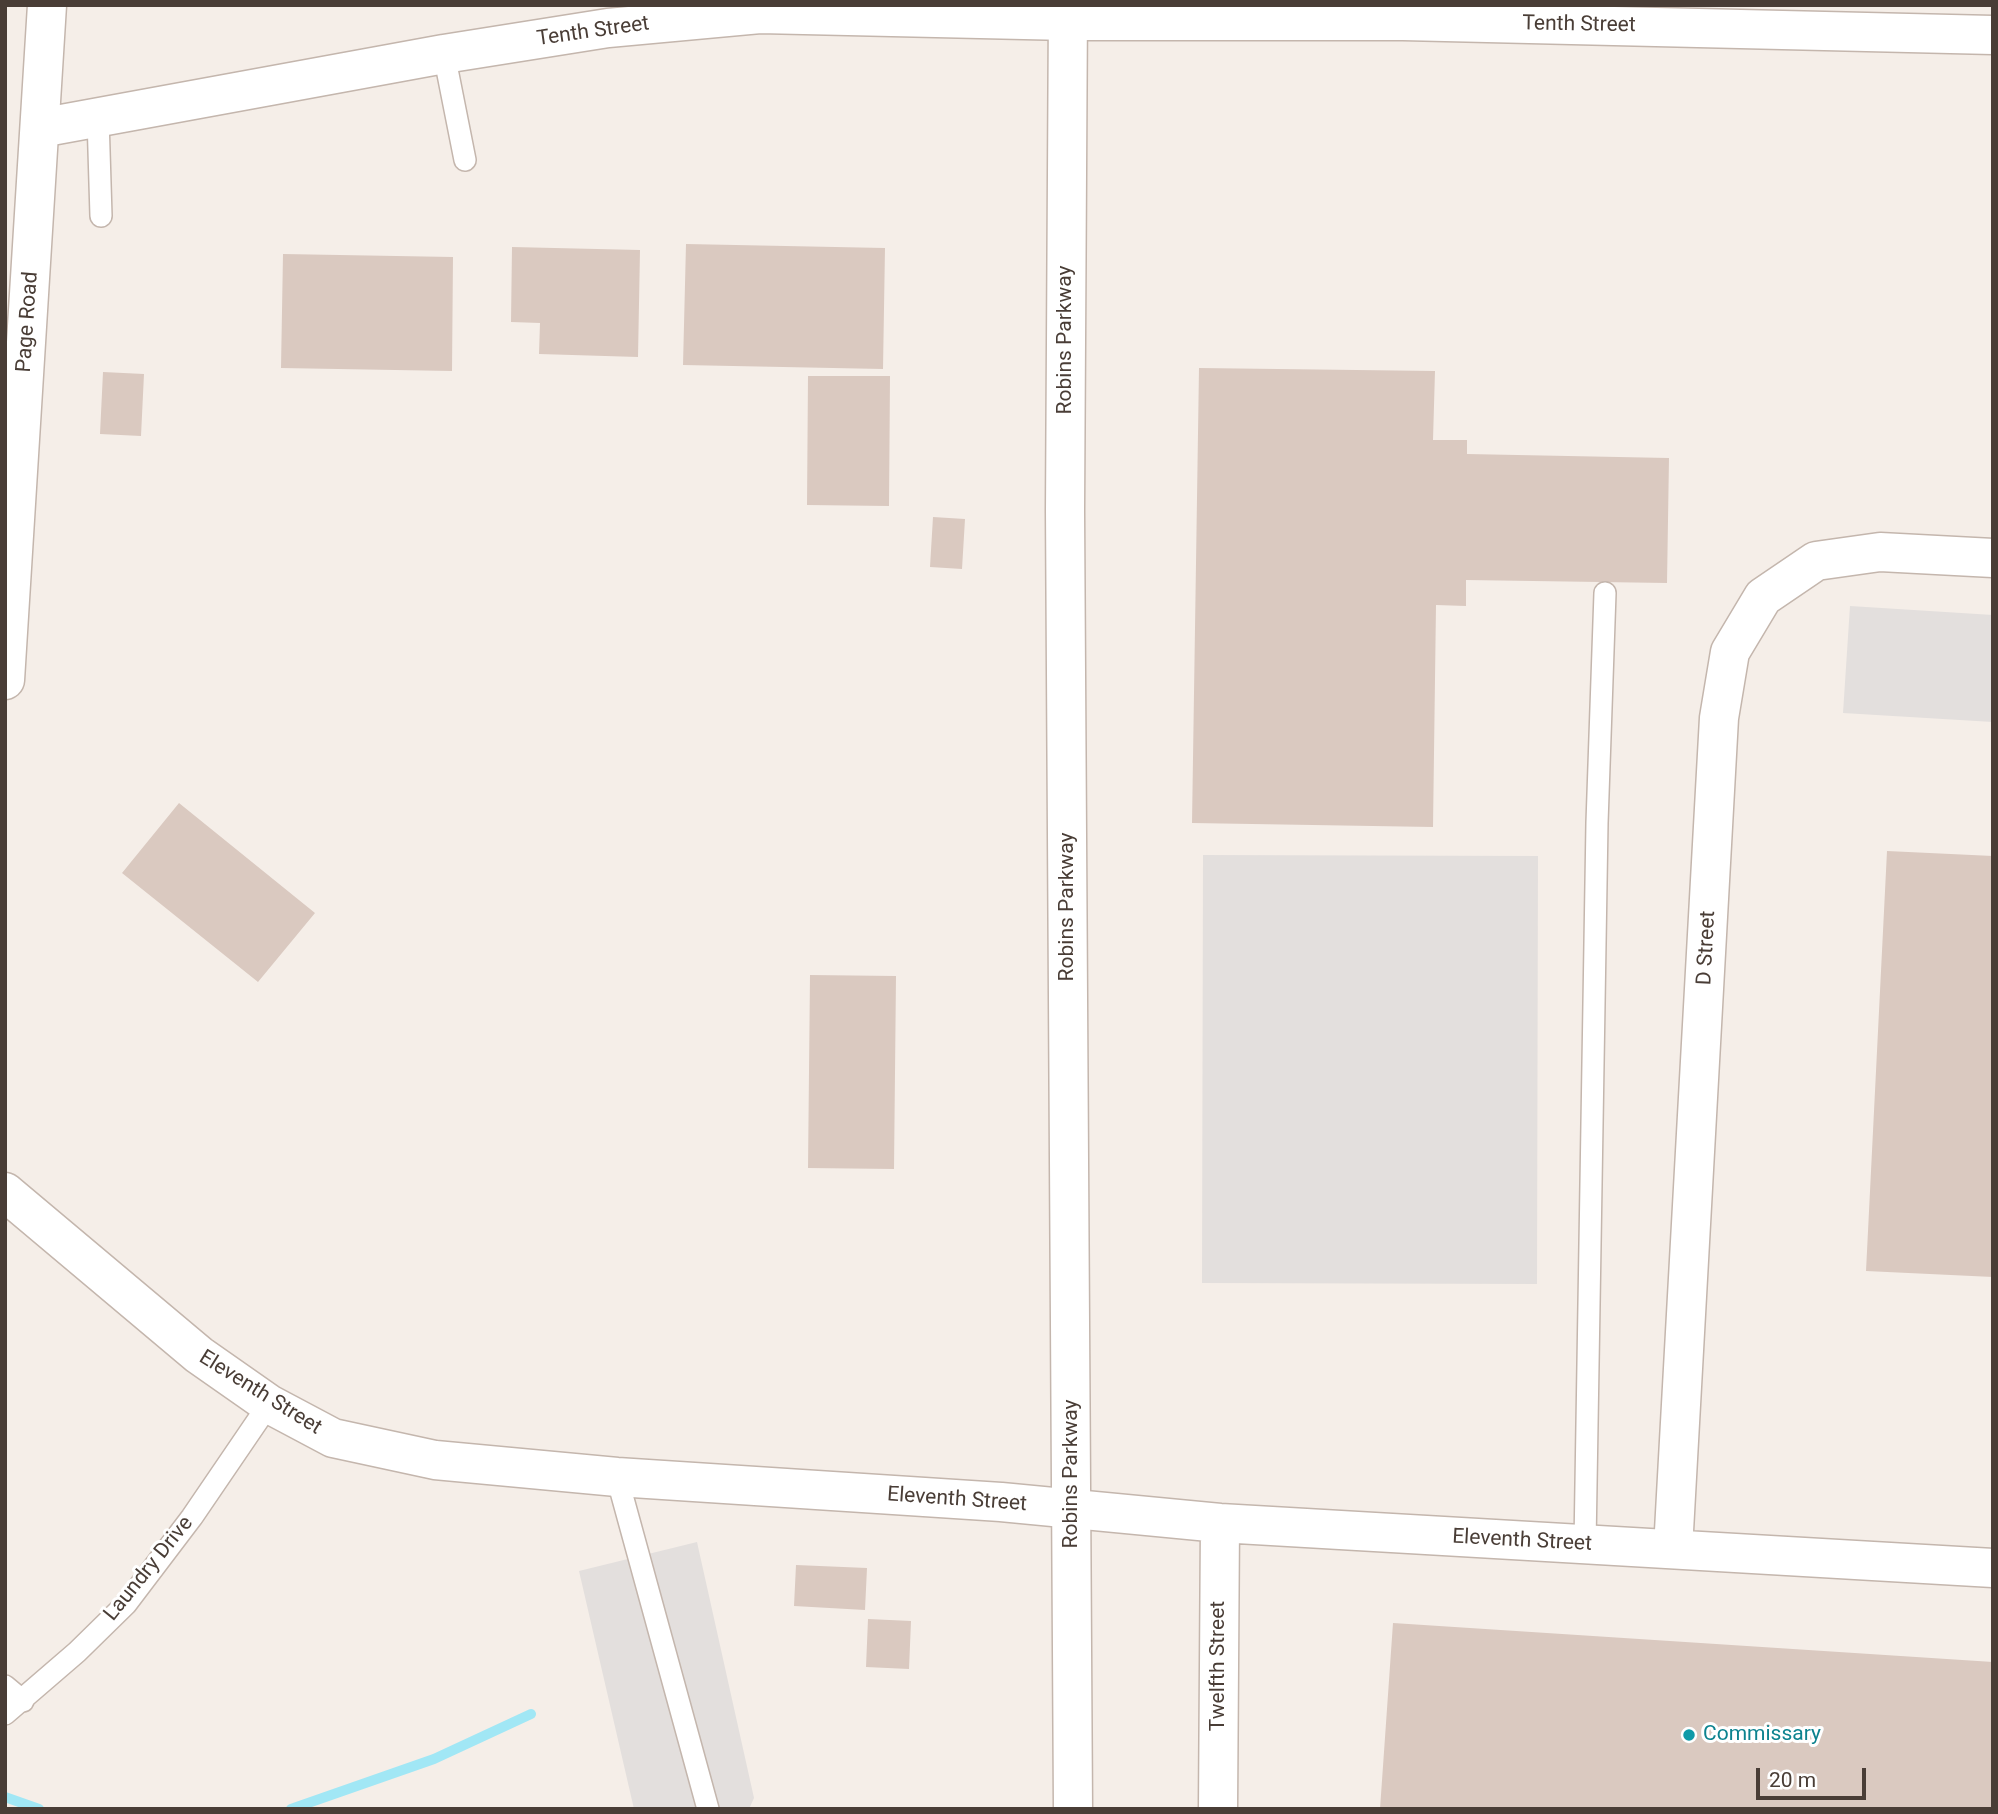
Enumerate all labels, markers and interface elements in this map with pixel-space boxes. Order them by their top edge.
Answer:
street label: Tenth Street [1522,11,1636,39]
street label: Tenth Street [535,12,651,52]
street label: Robins Parkway [1053,266,1079,414]
street label: Page Road [12,271,44,373]
street label: Robins Parkway [1055,833,1081,981]
street label: D Street [1692,910,1722,986]
street label: Eleventh Street [194,1345,326,1441]
street label: Robins Parkway [1059,1400,1085,1548]
street label: Eleventh Street [886,1483,1028,1517]
street label: Laundry Drive [99,1512,199,1626]
street label: Eleventh Street [1452,1525,1592,1557]
street label: Twelfth Street [1206,1601,1232,1731]
place label: Commissary [1703,1722,1821,1748]
marker: Commissary [1681,1727,1697,1743]
scale bar [1760,1755,1870,1799]
text: 20 m [1769,1768,1816,1792]

